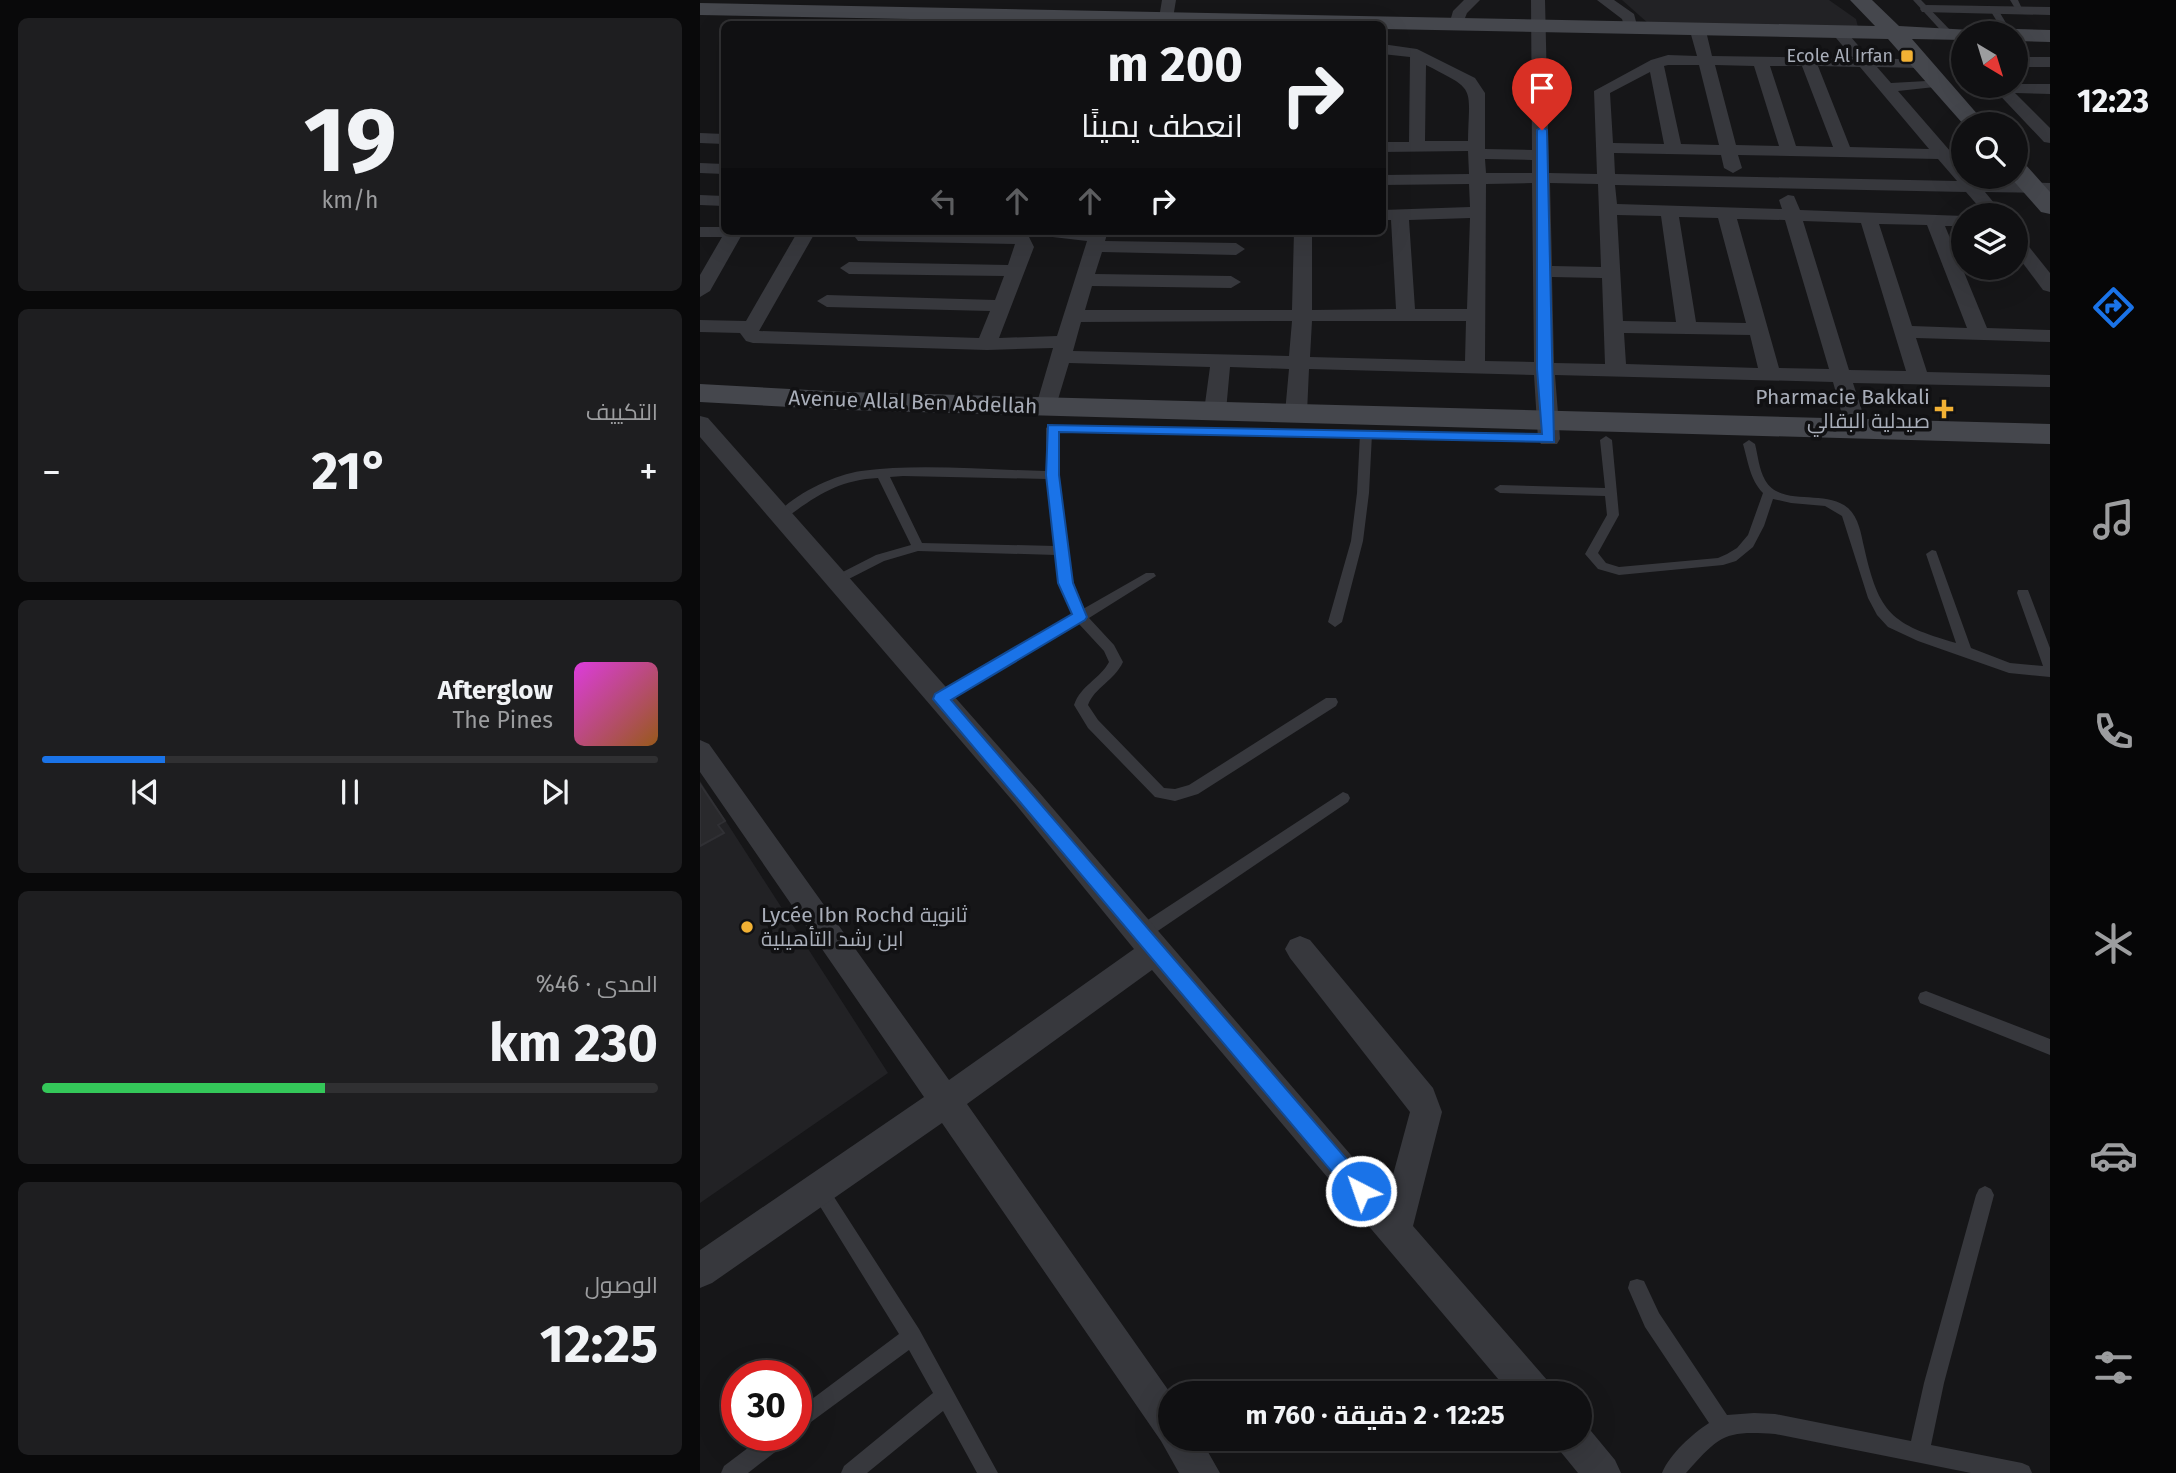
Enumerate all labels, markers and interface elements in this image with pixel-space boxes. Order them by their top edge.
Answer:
north arrow [1951,21,2028,98]
map controls [1951,21,2028,280]
text: 200 m [1107,35,1243,94]
place label: Ecole Al Irfan [1787,45,1893,67]
marker: Ecole Al Irfan [1899,48,1915,64]
icon: right [1267,49,1358,140]
pin [1512,58,1572,130]
icon: arrive [1523,69,1561,107]
text: 12:23 [2077,82,2149,120]
text: 19 [303,86,397,195]
text: انعطف يمينًا [1081,107,1243,145]
button: search [1951,112,2028,189]
icon: left [925,182,963,220]
icon: ahead [998,182,1036,220]
icon: ahead [1071,182,1109,220]
icon: right [1144,182,1182,220]
text: km/h [322,186,378,214]
button: layers [1951,203,2028,280]
icon: directions [2089,283,2138,332]
place label: Pharmacie Bakkali صيدلية البقالي [1755,384,1930,437]
street label: Avenue Allal Ben Abdellah [788,385,1038,419]
text: التكييف [586,398,658,426]
marker: Pharmacie Bakkali صيدلية البقالي [1936,401,1952,417]
text: 21° [312,440,389,503]
text: − [42,449,61,495]
text: + [639,449,658,495]
icon: music [2089,495,2138,544]
text: Afterglow [438,675,553,706]
text: The Pines [452,706,553,734]
icon: phone [2089,707,2138,756]
icon: previous [126,773,164,811]
icon: pause [331,773,369,811]
icon: next [536,773,574,811]
place label: Lycée Ibn Rochd ثانوية ابن رشد التأهيلية [761,902,968,952]
marker: Lycée Ibn Rochd ثانوية ابن رشد التأهيلية [739,919,755,935]
icon: climate [2089,919,2138,968]
text: المدى · 46% [536,970,658,998]
text: 230 km [489,1012,658,1075]
icon: car [2089,1131,2138,1180]
position arrow [1324,1154,1398,1228]
text: الوصول [585,1271,658,1299]
text: 12:25 [540,1313,658,1376]
icon: filters [2089,1343,2138,1392]
speed limit sign: 30 [721,1360,812,1451]
text: 12:25 · 2 دقيقة · 760 m [1245,1400,1505,1431]

